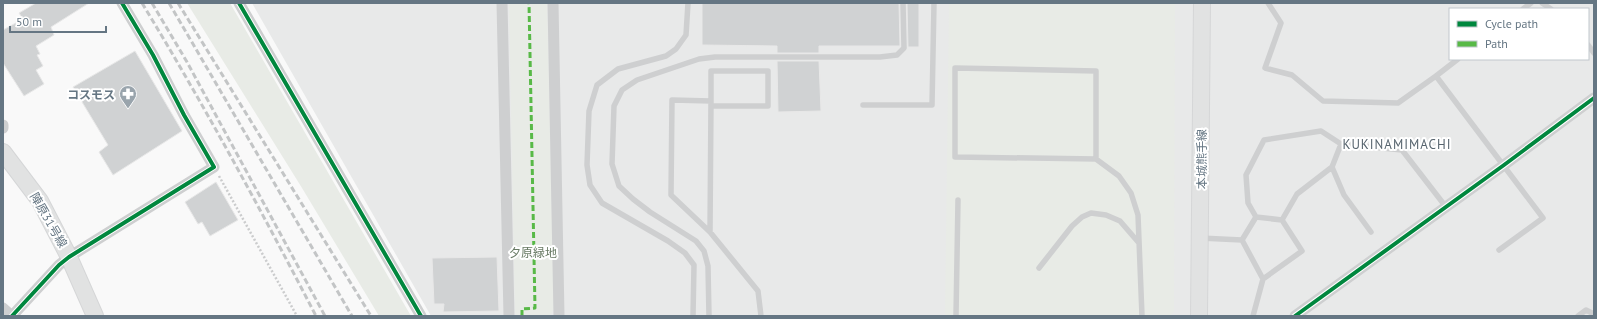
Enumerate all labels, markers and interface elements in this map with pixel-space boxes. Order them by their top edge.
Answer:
scale bar [10,8,106,34]
legend [1449,8,1589,60]
text: 50 m [16,14,42,29]
text: Cycle path [1485,16,1538,31]
text: Path [1485,36,1508,51]
pharmacy icon: コスモス [118,84,138,109]
place label: コスモス [67,87,115,102]
street label: 本城熊手線 [1194,129,1209,189]
district label: KUKINAMIMACHI [1342,136,1452,153]
street label: 陣原31号線 [27,190,71,250]
park label: 夕原緑地 [509,245,557,260]

